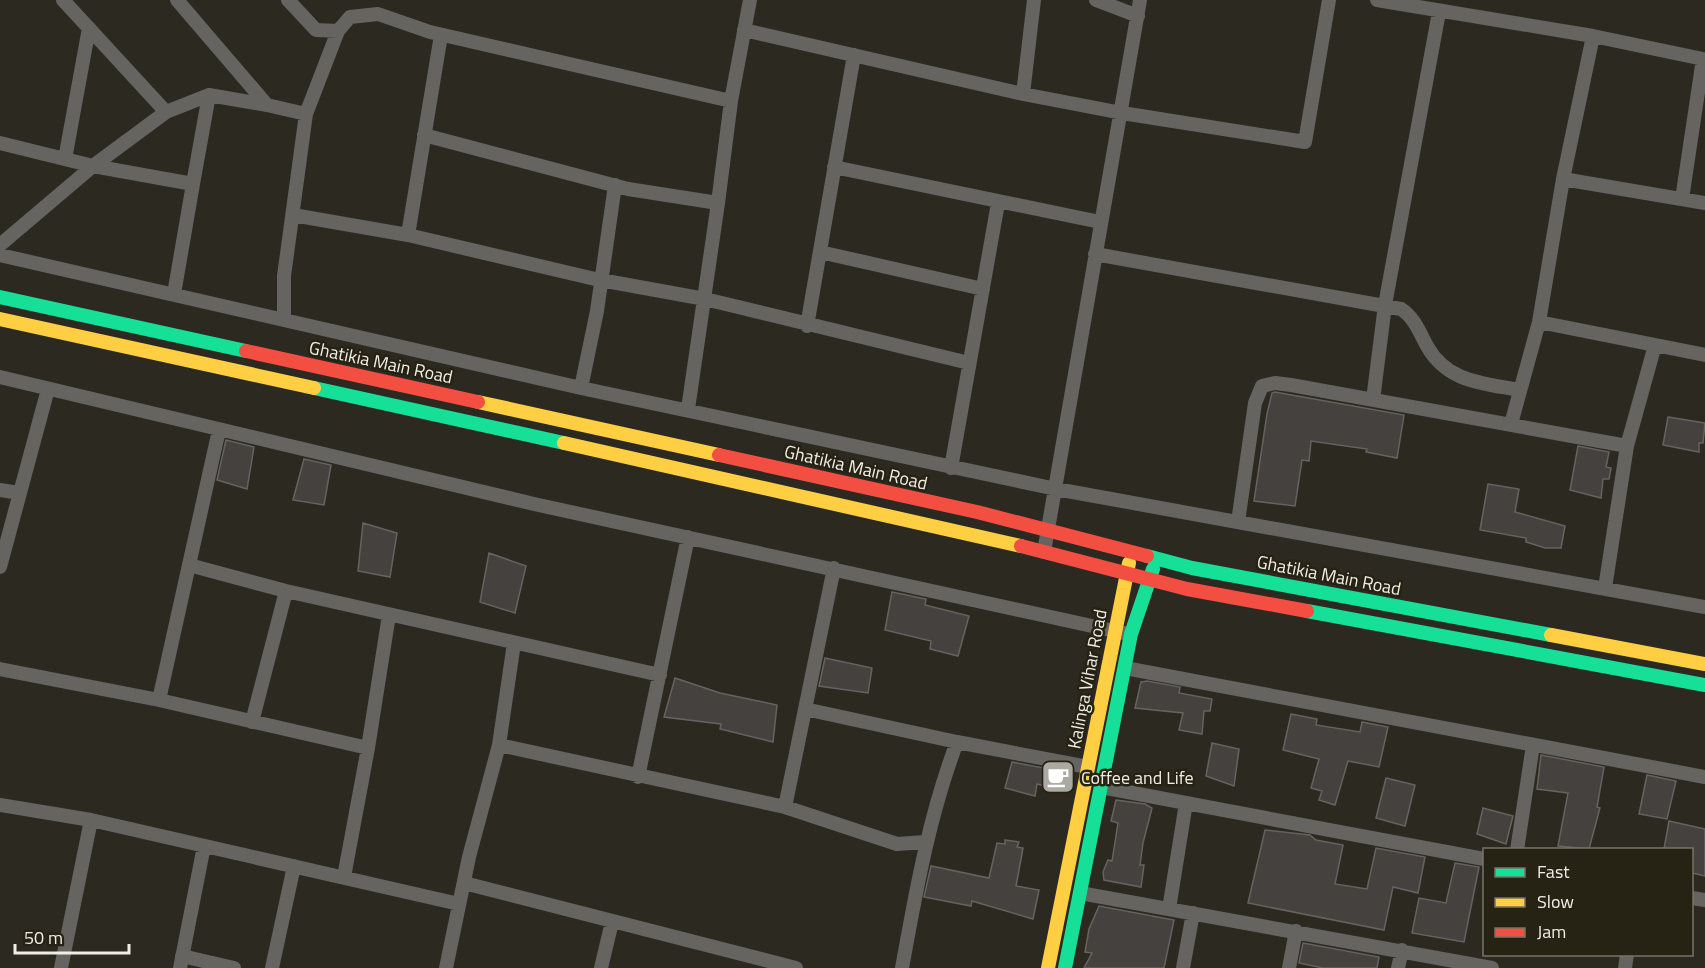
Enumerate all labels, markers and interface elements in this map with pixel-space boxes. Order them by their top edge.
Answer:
street label: Ghatikia Main Road [307,334,455,390]
street label: Ghatikia Main Road [782,437,930,497]
street label: Ghatikia Main Road [1255,548,1403,602]
street label: Kalinga Vihar Road [1060,607,1114,751]
cafe icon: Coffee and Life [1040,759,1076,795]
place label: Coffee and Life [1081,764,1194,791]
legend [1483,848,1693,956]
text: Fast [1537,858,1570,885]
text: Slow [1537,888,1574,915]
scale bar [15,917,129,955]
text: Jam [1537,918,1566,945]
text: 50 m [24,924,63,951]

